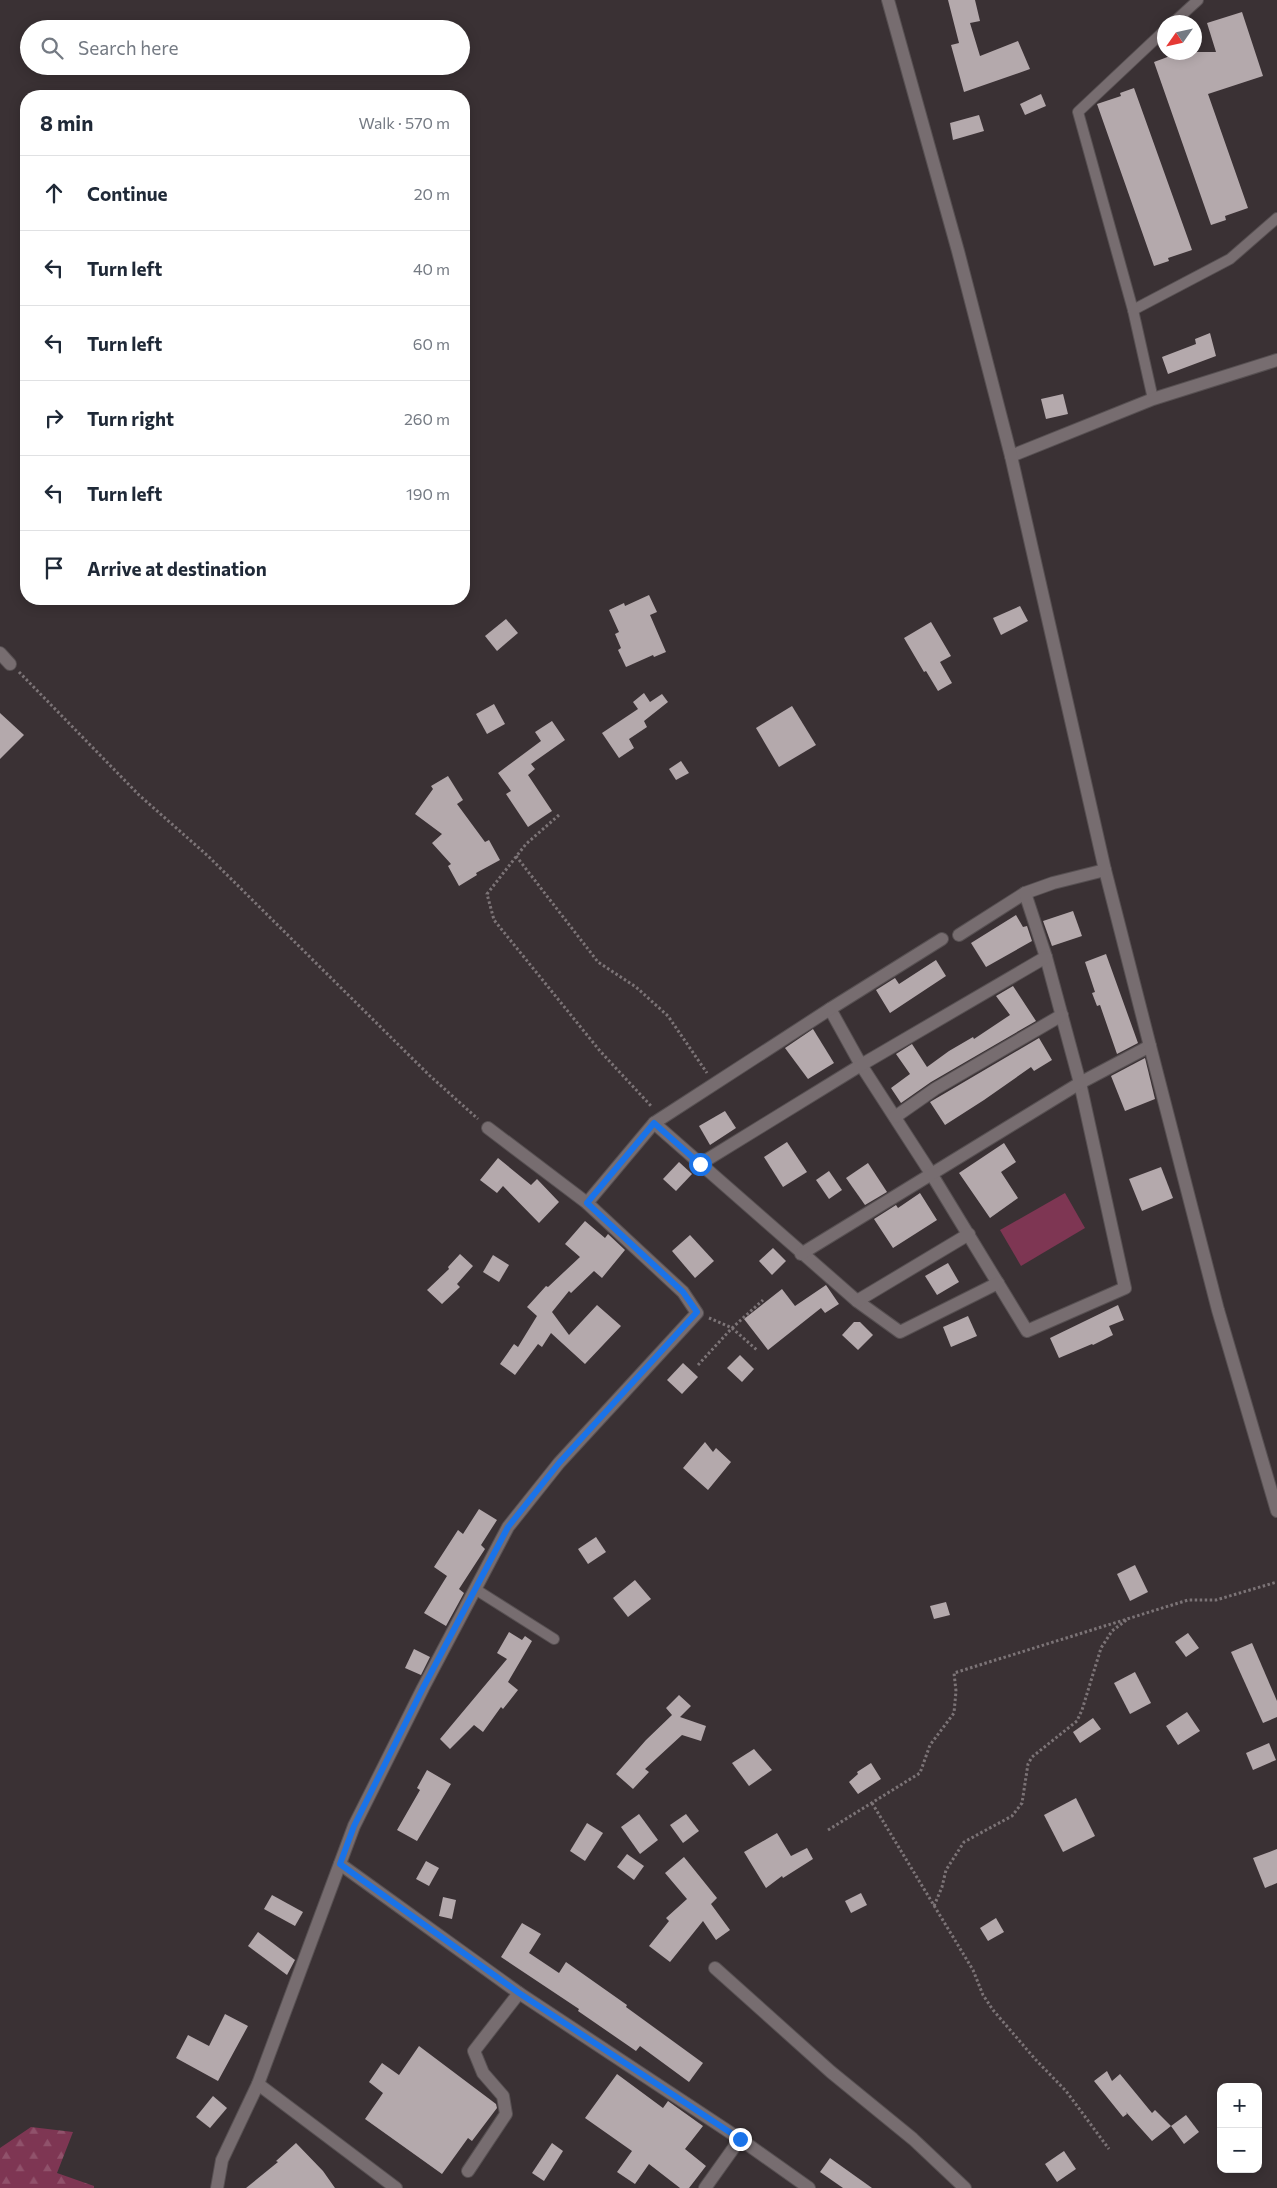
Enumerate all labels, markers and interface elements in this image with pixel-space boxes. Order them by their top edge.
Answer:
north arrow [1157,15,1202,60]
search box [20,20,470,75]
icon: search [38,34,66,62]
text: Search here [78,36,178,59]
text: 8 min [40,110,93,135]
text: Walk · 570 m [358,113,450,132]
icon: ahead [40,179,68,207]
text: Continue [87,182,167,205]
text: 20 m [414,184,450,203]
icon: left [40,254,68,282]
text: Turn left [87,257,162,280]
text: 40 m [413,259,450,278]
icon: left [40,329,68,357]
text: Turn left [87,332,162,355]
text: 60 m [413,334,450,353]
icon: right [40,404,68,432]
text: Turn right [87,407,174,430]
text: 260 m [404,409,450,428]
icon: left [40,479,68,507]
text: Turn left [87,482,162,505]
text: 190 m [406,484,450,503]
icon: arrive [40,554,68,582]
text: Arrive at destination [87,557,267,580]
route start [689,1153,712,1176]
map controls [1217,2083,1262,2173]
button: + [1217,2083,1262,2128]
route end [729,2128,752,2151]
button: − [1217,2128,1262,2173]

